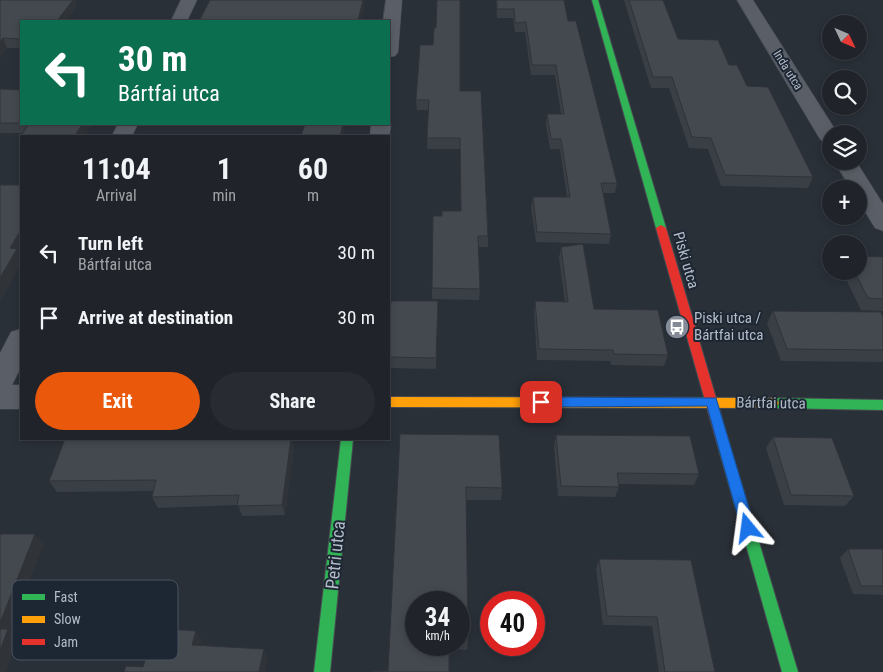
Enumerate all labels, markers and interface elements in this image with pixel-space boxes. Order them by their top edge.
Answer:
north arrow [822,15,868,60]
map controls [822,15,867,280]
text: 30 m [118,39,187,80]
icon: left [35,40,100,105]
street label: Inda utca [770,48,806,93]
button: search [822,70,867,115]
text: Bártfai utca [118,81,220,106]
button: layers [822,125,867,170]
text: 11:04 [82,151,151,186]
text: 1 [217,151,232,186]
text: 60 [298,151,328,186]
button: + [822,180,867,225]
text: Arrival [96,186,137,205]
text: min [213,186,236,205]
text: m [307,186,319,205]
street label: Piski utca [669,230,703,290]
text: Turn left [78,232,143,255]
button: − [822,235,867,280]
icon: left [35,239,63,267]
text: 30 m [338,241,375,264]
text: Bártfai utca [78,255,152,274]
icon: arrive [35,304,63,332]
text: Arrive at destination [78,306,233,329]
text: 30 m [338,306,375,329]
place label: Piski utca / Bártfai utca [694,309,763,344]
bus stop icon: Piski utca / Bártfai utca [664,314,690,340]
button: Exit [35,372,200,430]
button: Share [210,372,375,430]
pin [520,381,562,423]
icon: arrive [527,388,555,416]
street label: Bártfai utca [736,393,806,413]
position arrow [721,501,773,553]
street label: Petri utca [321,520,349,590]
legend [12,580,178,660]
text: Fast [54,589,78,605]
speed limit sign: 40 [480,591,545,656]
text: 34 [425,603,450,632]
text: Slow [54,611,81,627]
text: km/h [425,629,450,643]
text: Jam [54,634,78,650]

